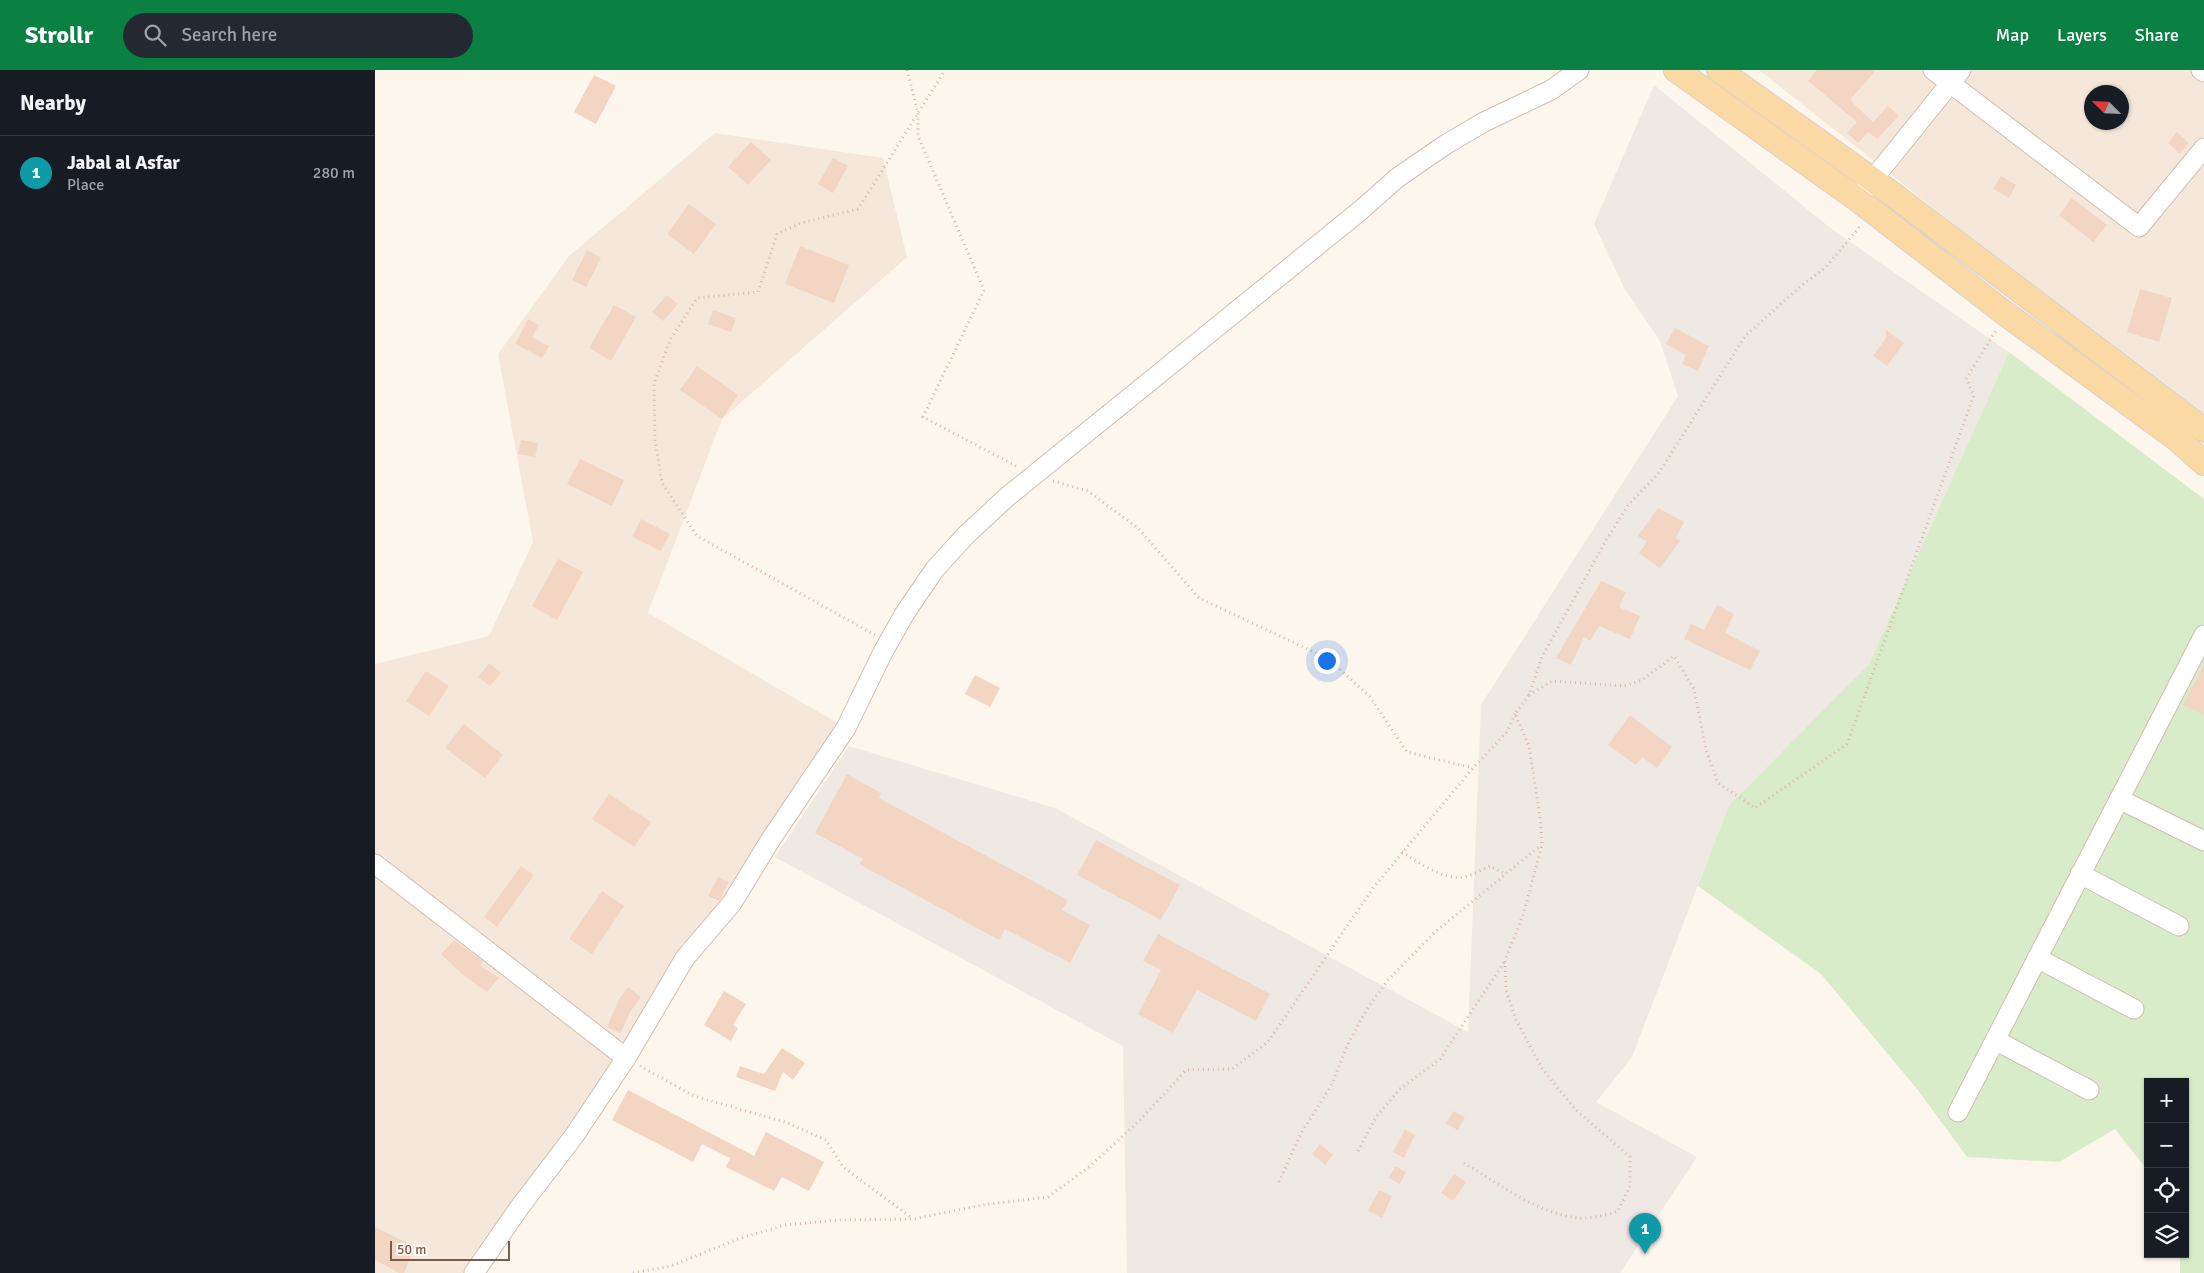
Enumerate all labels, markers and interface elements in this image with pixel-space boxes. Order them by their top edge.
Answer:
search box [123,13,473,58]
text: Strollr [25,20,93,50]
icon: search [141,21,169,49]
text: Search here [181,23,277,47]
text: Map [1996,24,2029,46]
text: Layers [2057,24,2107,46]
text: Share [2135,24,2179,46]
north arrow [2084,85,2129,130]
text: Nearby [20,90,86,116]
text: Jabal al Asfar [67,151,180,175]
text: 1 [32,163,40,183]
text: 280 m [313,163,355,183]
text: Place [67,175,104,195]
your location [1314,648,1340,674]
map controls [2144,1078,2189,1258]
button: + [2144,1078,2189,1123]
button: − [2144,1123,2189,1168]
button: locate [2144,1168,2189,1213]
pin: 1 [1629,1213,1661,1254]
button: layers [2144,1213,2189,1258]
scale bar [390,1238,510,1261]
text: 50 m [397,1241,426,1258]

